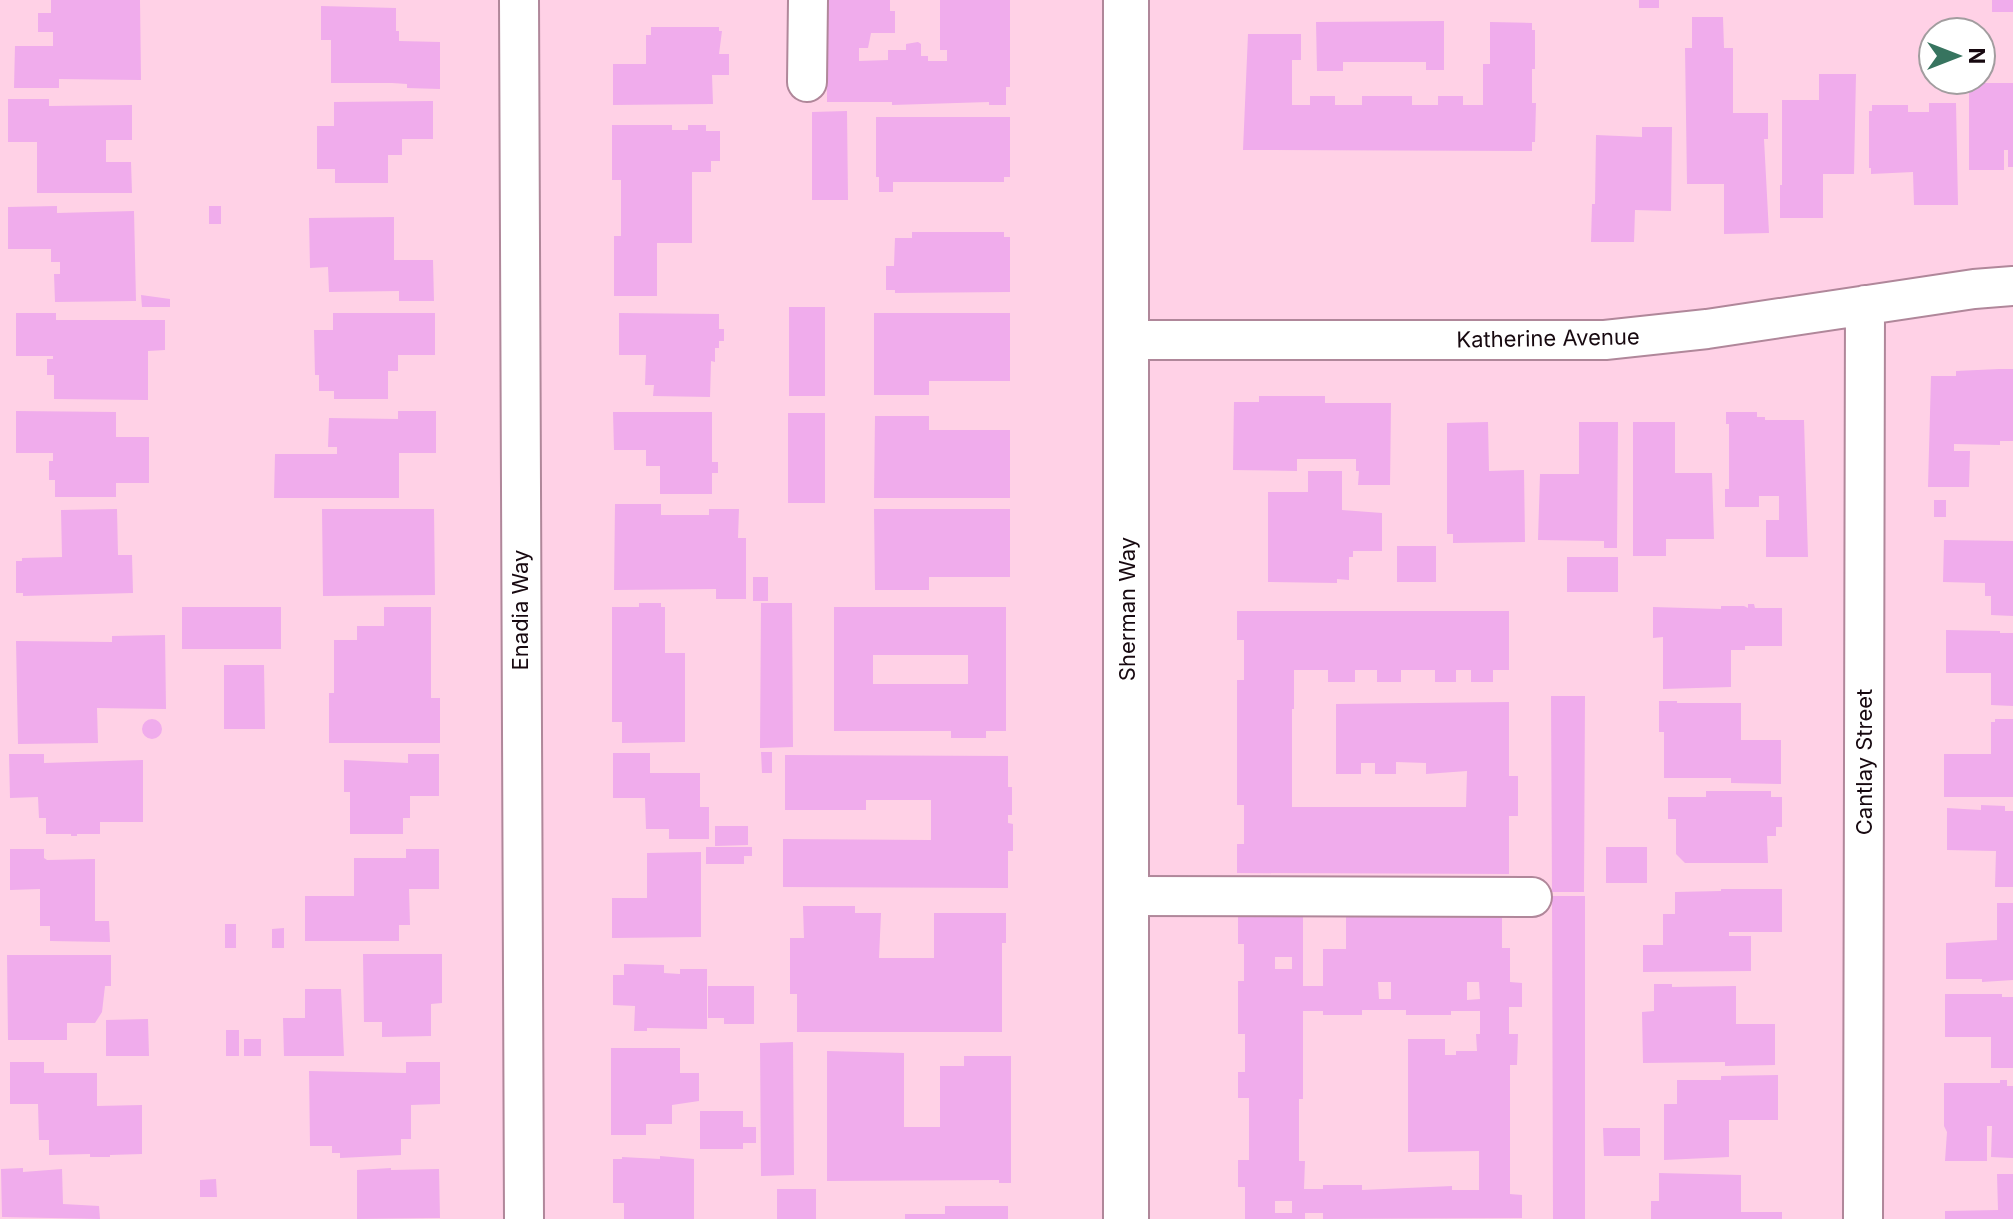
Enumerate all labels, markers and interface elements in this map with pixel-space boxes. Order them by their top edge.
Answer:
north arrow [1917,16,1997,96]
text: N [1964,48,1990,64]
street label: Katherine Avenue [1456,323,1640,353]
street label: Sherman Way [1114,537,1140,681]
street label: Enadia Way [507,550,533,670]
street label: Cantlay Street [1851,689,1877,835]

